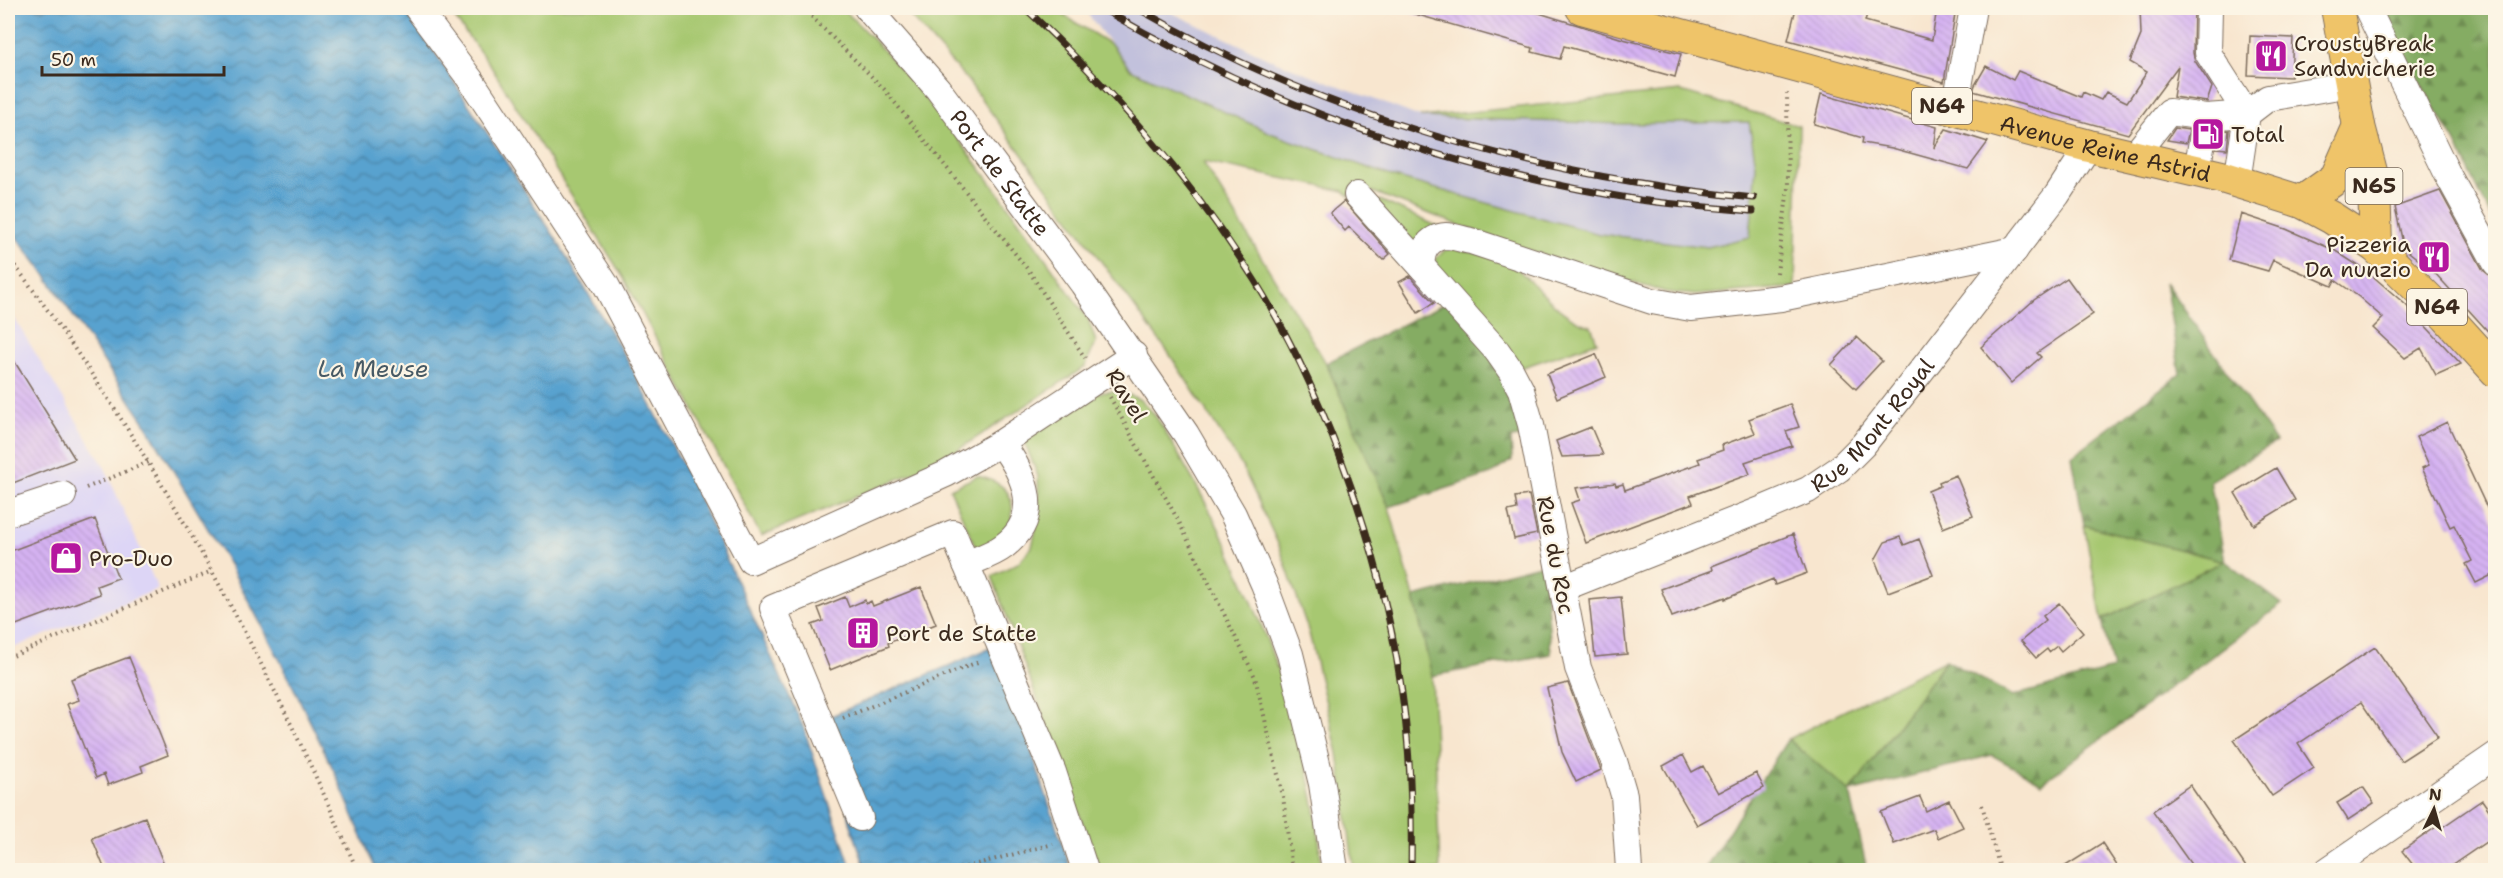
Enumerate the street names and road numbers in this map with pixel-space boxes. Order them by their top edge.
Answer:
road number: N64 [1912,88,1972,124]
street label: Port de Statte [943,104,1056,242]
street label: Avenue Reine Astrid [1997,108,2214,189]
road number: N65 [2346,168,2402,204]
road number: N64 [2407,289,2467,325]
street label: Rue Mont Royal [1805,352,1941,499]
street label: Ravel [1099,363,1154,428]
street label: Rue du Roc [1530,493,1581,617]

